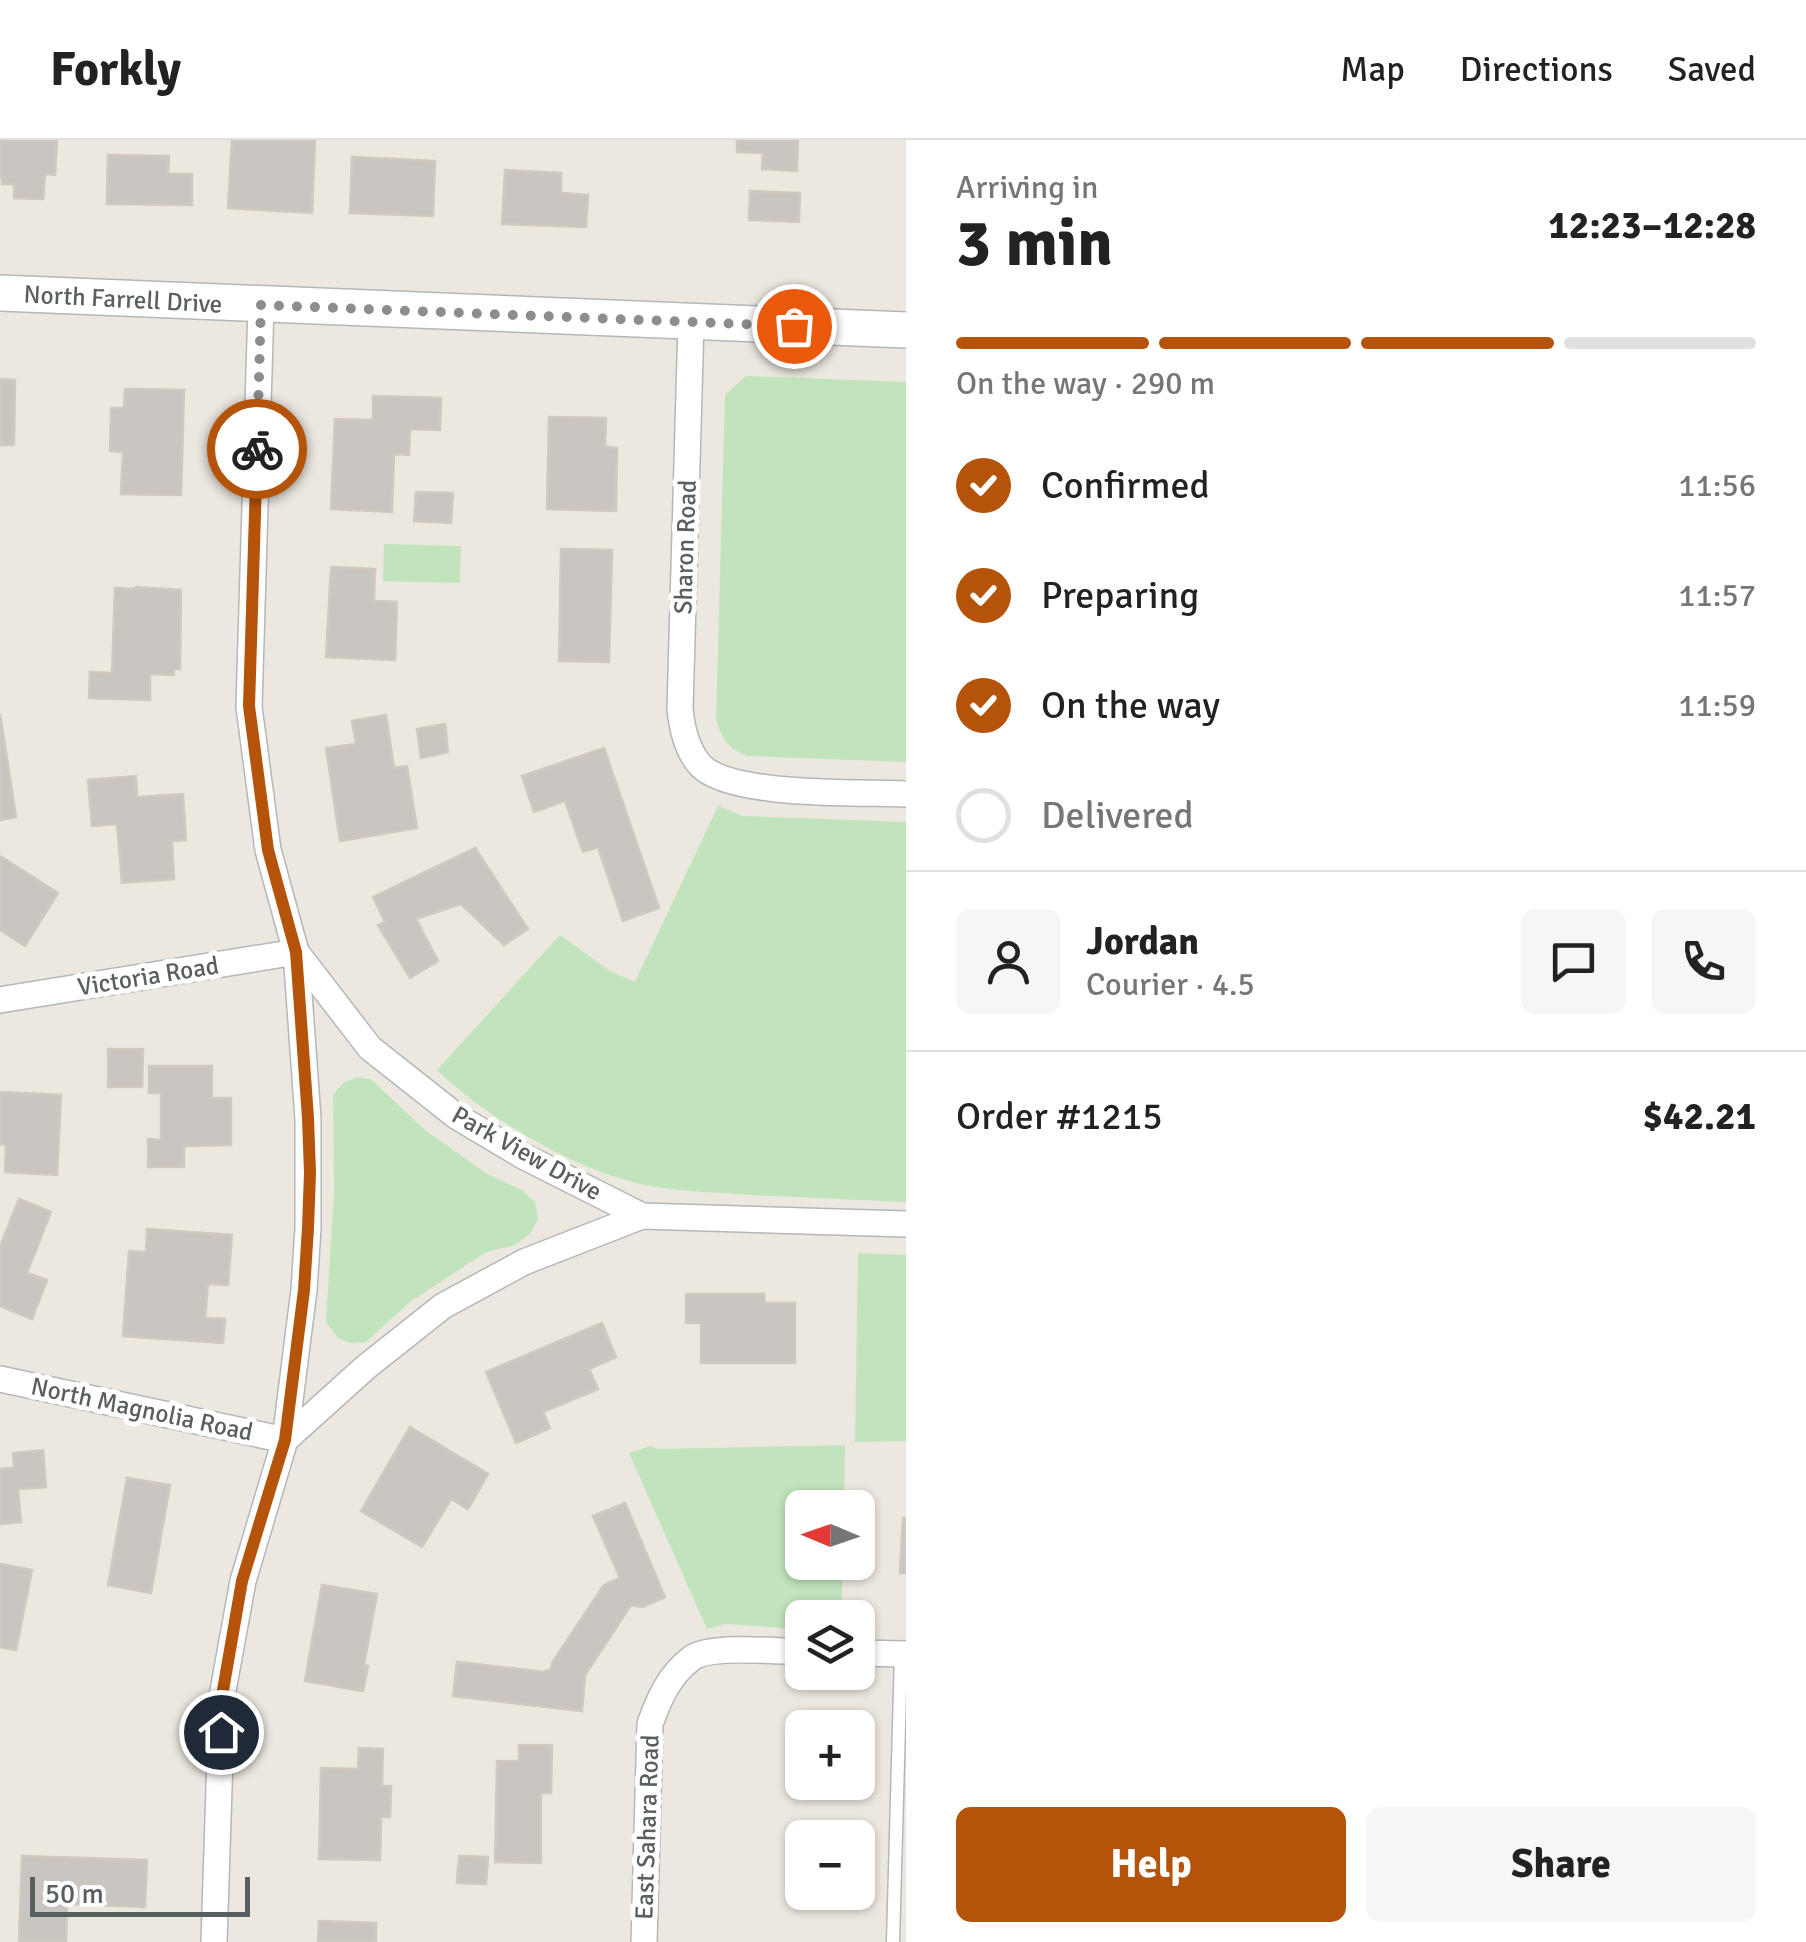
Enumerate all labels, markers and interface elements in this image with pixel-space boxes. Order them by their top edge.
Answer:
text: Forkly [50,40,181,99]
text: Map [1340,48,1405,91]
text: Directions [1460,48,1613,91]
text: Saved [1668,48,1756,91]
text: Arriving in [956,168,1098,207]
text: 12:23–12:28 [1548,202,1756,249]
text: 3 min [956,204,1113,284]
street label: North Farrell Drive [23,278,223,320]
pin [752,284,837,369]
icon: bag [767,299,822,354]
text: On the way · 290 m [956,364,1215,403]
courier [207,399,307,499]
icon: bike [230,422,285,477]
icon: check [956,458,1011,513]
text: Confirmed [1041,462,1210,509]
text: 11:56 [1678,466,1756,505]
street label: Sharon Road [667,479,703,615]
icon: check [956,568,1011,623]
text: Preparing [1041,572,1199,619]
text: 11:57 [1678,576,1756,615]
icon: check [956,678,1011,733]
text: On the way [1041,682,1220,729]
text: 11:59 [1678,686,1756,725]
text: Delivered [1041,792,1194,839]
button: person [956,909,1061,1014]
button: chat [1521,909,1626,1014]
button: phone [1651,909,1756,1014]
text: Jordan [1086,918,1199,965]
street label: Victoria Road [75,950,221,1002]
text: Courier · 4.5 [1086,965,1255,1004]
text: Order #1215 [956,1093,1163,1140]
text: $42.21 [1643,1093,1756,1140]
street label: Park View Drive [447,1099,607,1207]
street label: North Magnolia Road [28,1370,256,1448]
north arrow [785,1490,875,1580]
map controls [785,1490,875,1910]
button: layers [785,1600,875,1690]
pin [179,1690,264,1775]
icon: home [194,1705,249,1760]
button: + [785,1710,875,1800]
street label: East Sahara Road [628,1734,666,1920]
button: Help [956,1807,1346,1922]
button: Share [1366,1807,1756,1922]
button: − [785,1820,875,1910]
scale bar [30,1872,250,1916]
text: 50 m [45,1877,104,1911]

